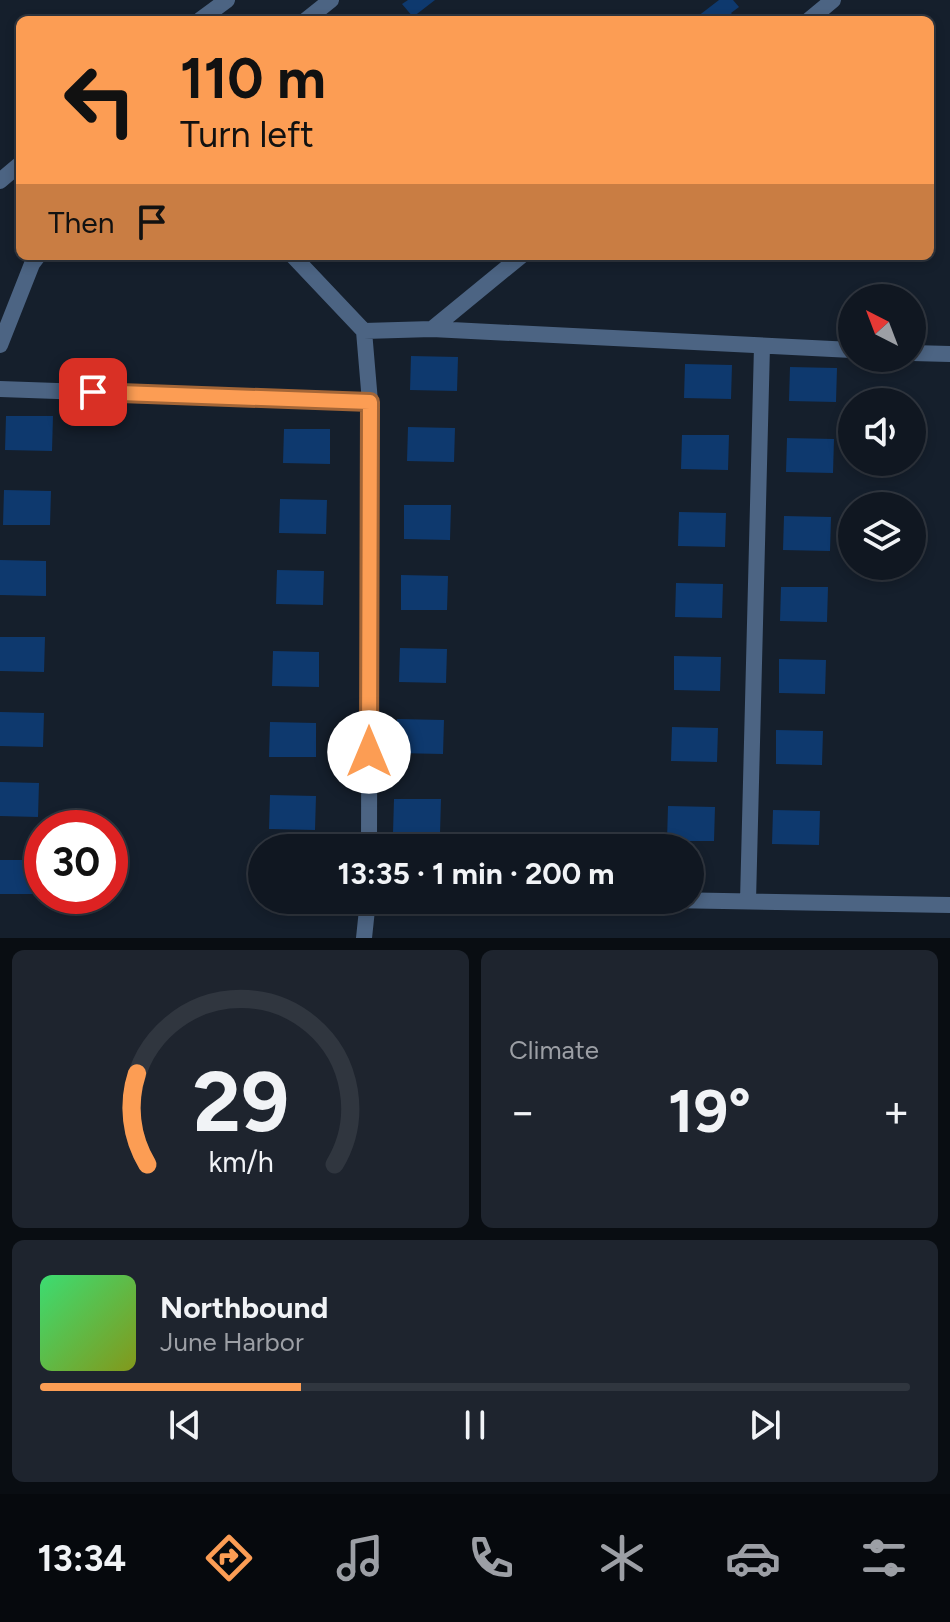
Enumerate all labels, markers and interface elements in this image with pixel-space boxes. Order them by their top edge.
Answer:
text: 110 m [180,45,326,112]
icon: left [48,48,152,152]
text: Turn left [180,113,314,156]
icon: arrive [130,200,174,244]
text: Then [48,204,114,241]
north arrow [838,284,926,372]
map controls [838,284,926,580]
pin [59,358,127,426]
icon: arrive [71,370,115,414]
button: sound [838,388,926,476]
button: layers [838,492,926,580]
position arrow [327,710,411,794]
speed limit sign: 30 [24,810,128,914]
text: 13:35 · 1 min · 200 m [337,855,615,892]
text: Climate [509,1034,599,1066]
text: 29 [192,1052,289,1152]
text: 19° [668,1075,751,1147]
text: − [509,1085,536,1138]
text: + [883,1085,910,1138]
text: km/h [208,1145,273,1179]
text: Northbound [160,1289,328,1326]
text: June Harbor [160,1326,304,1358]
icon: previous [163,1403,207,1447]
icon: pause [453,1403,497,1447]
icon: next [743,1403,787,1447]
icon: directions [201,1530,257,1586]
icon: music [332,1530,388,1586]
icon: phone [463,1530,519,1586]
icon: climate [594,1530,650,1586]
icon: car [725,1530,781,1586]
icon: filters [856,1530,912,1586]
text: 13:34 [38,1537,126,1580]

